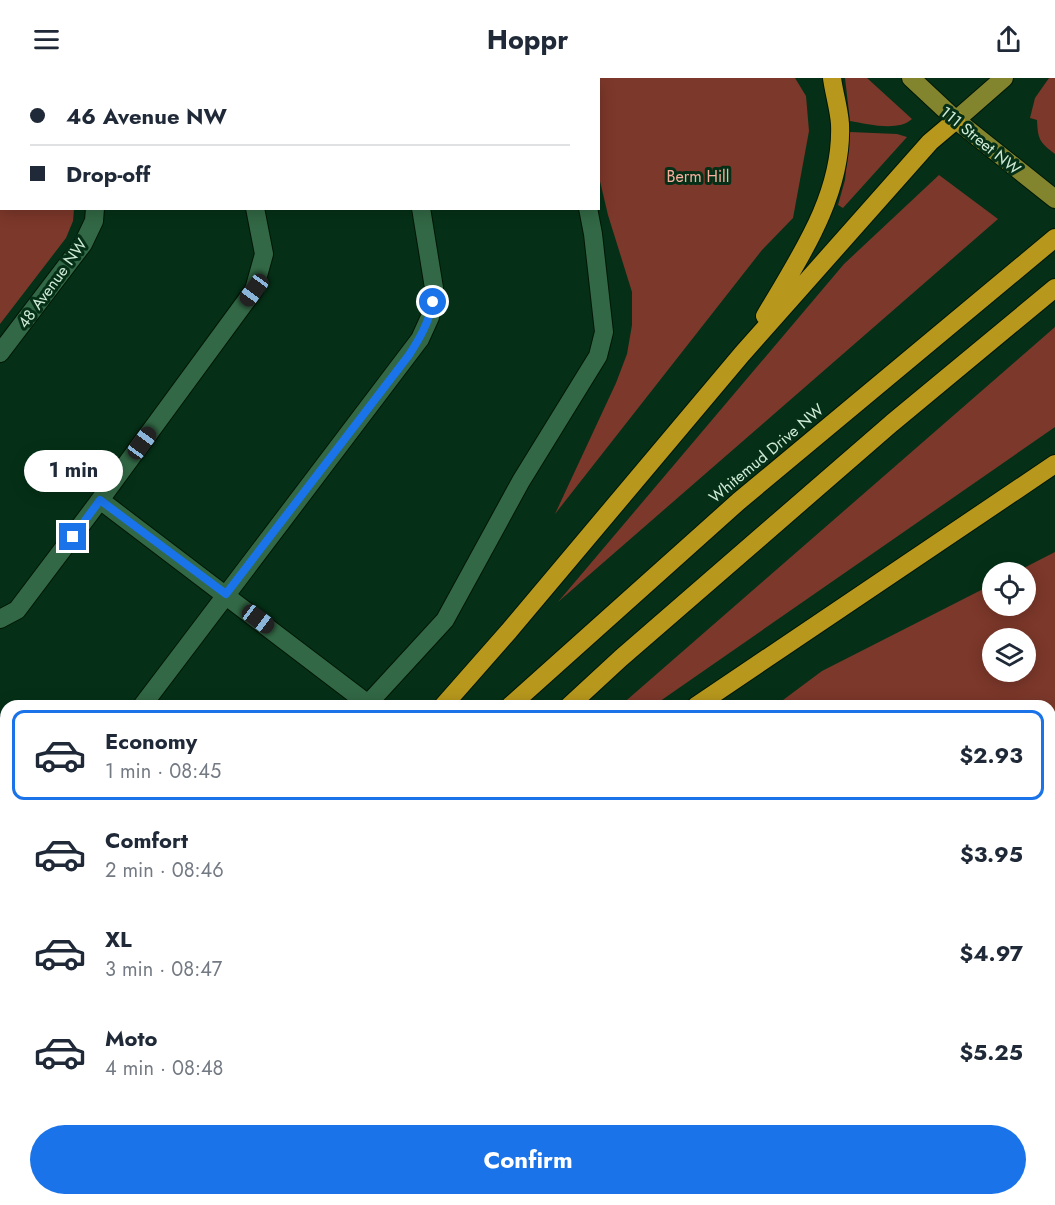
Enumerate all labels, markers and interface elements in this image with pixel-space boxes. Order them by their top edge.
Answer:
text: Hoppr [487,20,568,59]
icon: menu [30,23,63,56]
icon: share [992,23,1025,56]
text: 46 Avenue NW [66,100,227,132]
street label: 111 Street NW [936,101,1026,180]
text: Drop-off [66,158,150,190]
park label: Berm Hill [667,165,729,188]
street label: 48 Avenue NW [12,234,93,333]
car [236,270,272,310]
route start [419,288,446,315]
street label: Whitemud Drive NW [704,398,829,508]
car [124,423,160,463]
callout: 1 min [23,450,122,492]
text: 1 min [49,456,98,485]
route end [59,523,86,550]
map controls [982,562,1036,682]
button: locate [982,562,1036,616]
car [238,601,278,637]
button: layers [982,628,1036,682]
text: Economy [105,725,197,757]
icon: car [33,728,87,782]
text: $2.93 [959,739,1023,771]
text: 1 min · 08:45 [105,757,221,786]
text: Comfort [105,824,188,856]
icon: car [33,827,87,881]
text: $3.95 [960,838,1023,870]
text: 2 min · 08:46 [105,856,224,885]
text: XL [105,923,132,955]
icon: car [33,926,87,980]
text: $4.97 [960,937,1023,969]
text: 3 min · 08:47 [105,955,222,984]
text: Moto [105,1022,158,1054]
icon: car [33,1025,87,1079]
text: $5.25 [959,1036,1023,1068]
text: 4 min · 08:48 [105,1054,223,1083]
button: Confirm [30,1125,1026,1194]

